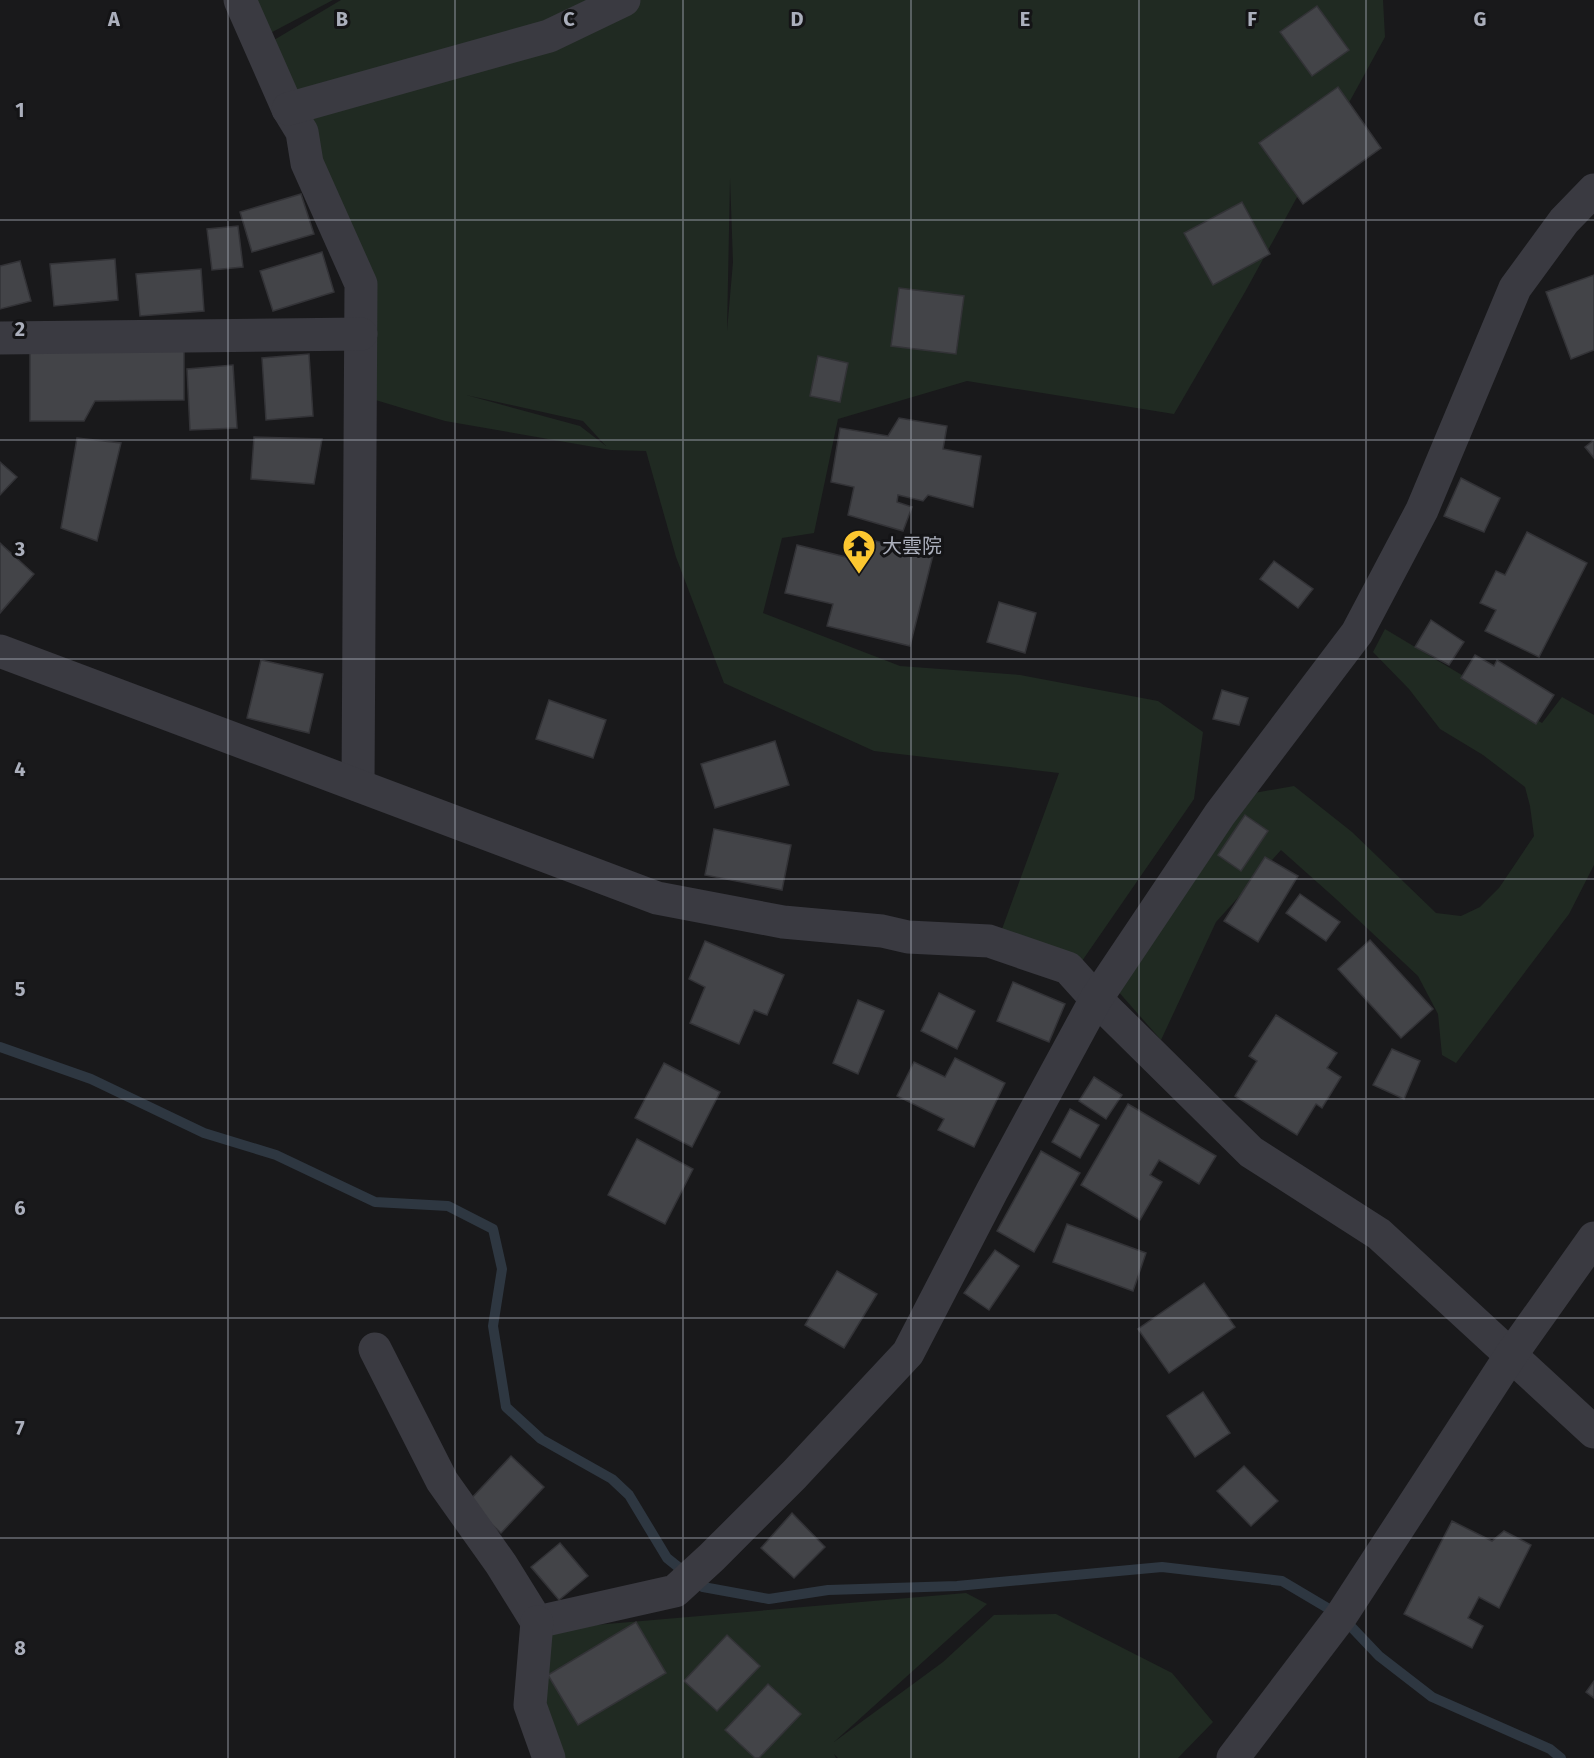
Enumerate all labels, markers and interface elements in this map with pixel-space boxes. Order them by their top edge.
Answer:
text: A [107,7,121,31]
text: B [336,7,348,31]
text: C [563,7,575,31]
text: D [790,7,804,31]
text: E [1020,7,1030,31]
text: F [1247,7,1257,31]
text: G [1474,7,1486,31]
text: 1 [15,98,25,122]
text: 2 [15,317,25,341]
temple icon: 大雲院 [841,528,877,575]
place label: 大雲院 [882,534,942,558]
text: 3 [14,537,25,561]
text: 4 [14,757,26,781]
text: 5 [15,977,26,1001]
text: 6 [14,1196,26,1220]
text: 7 [15,1416,25,1440]
text: 8 [14,1636,26,1660]

